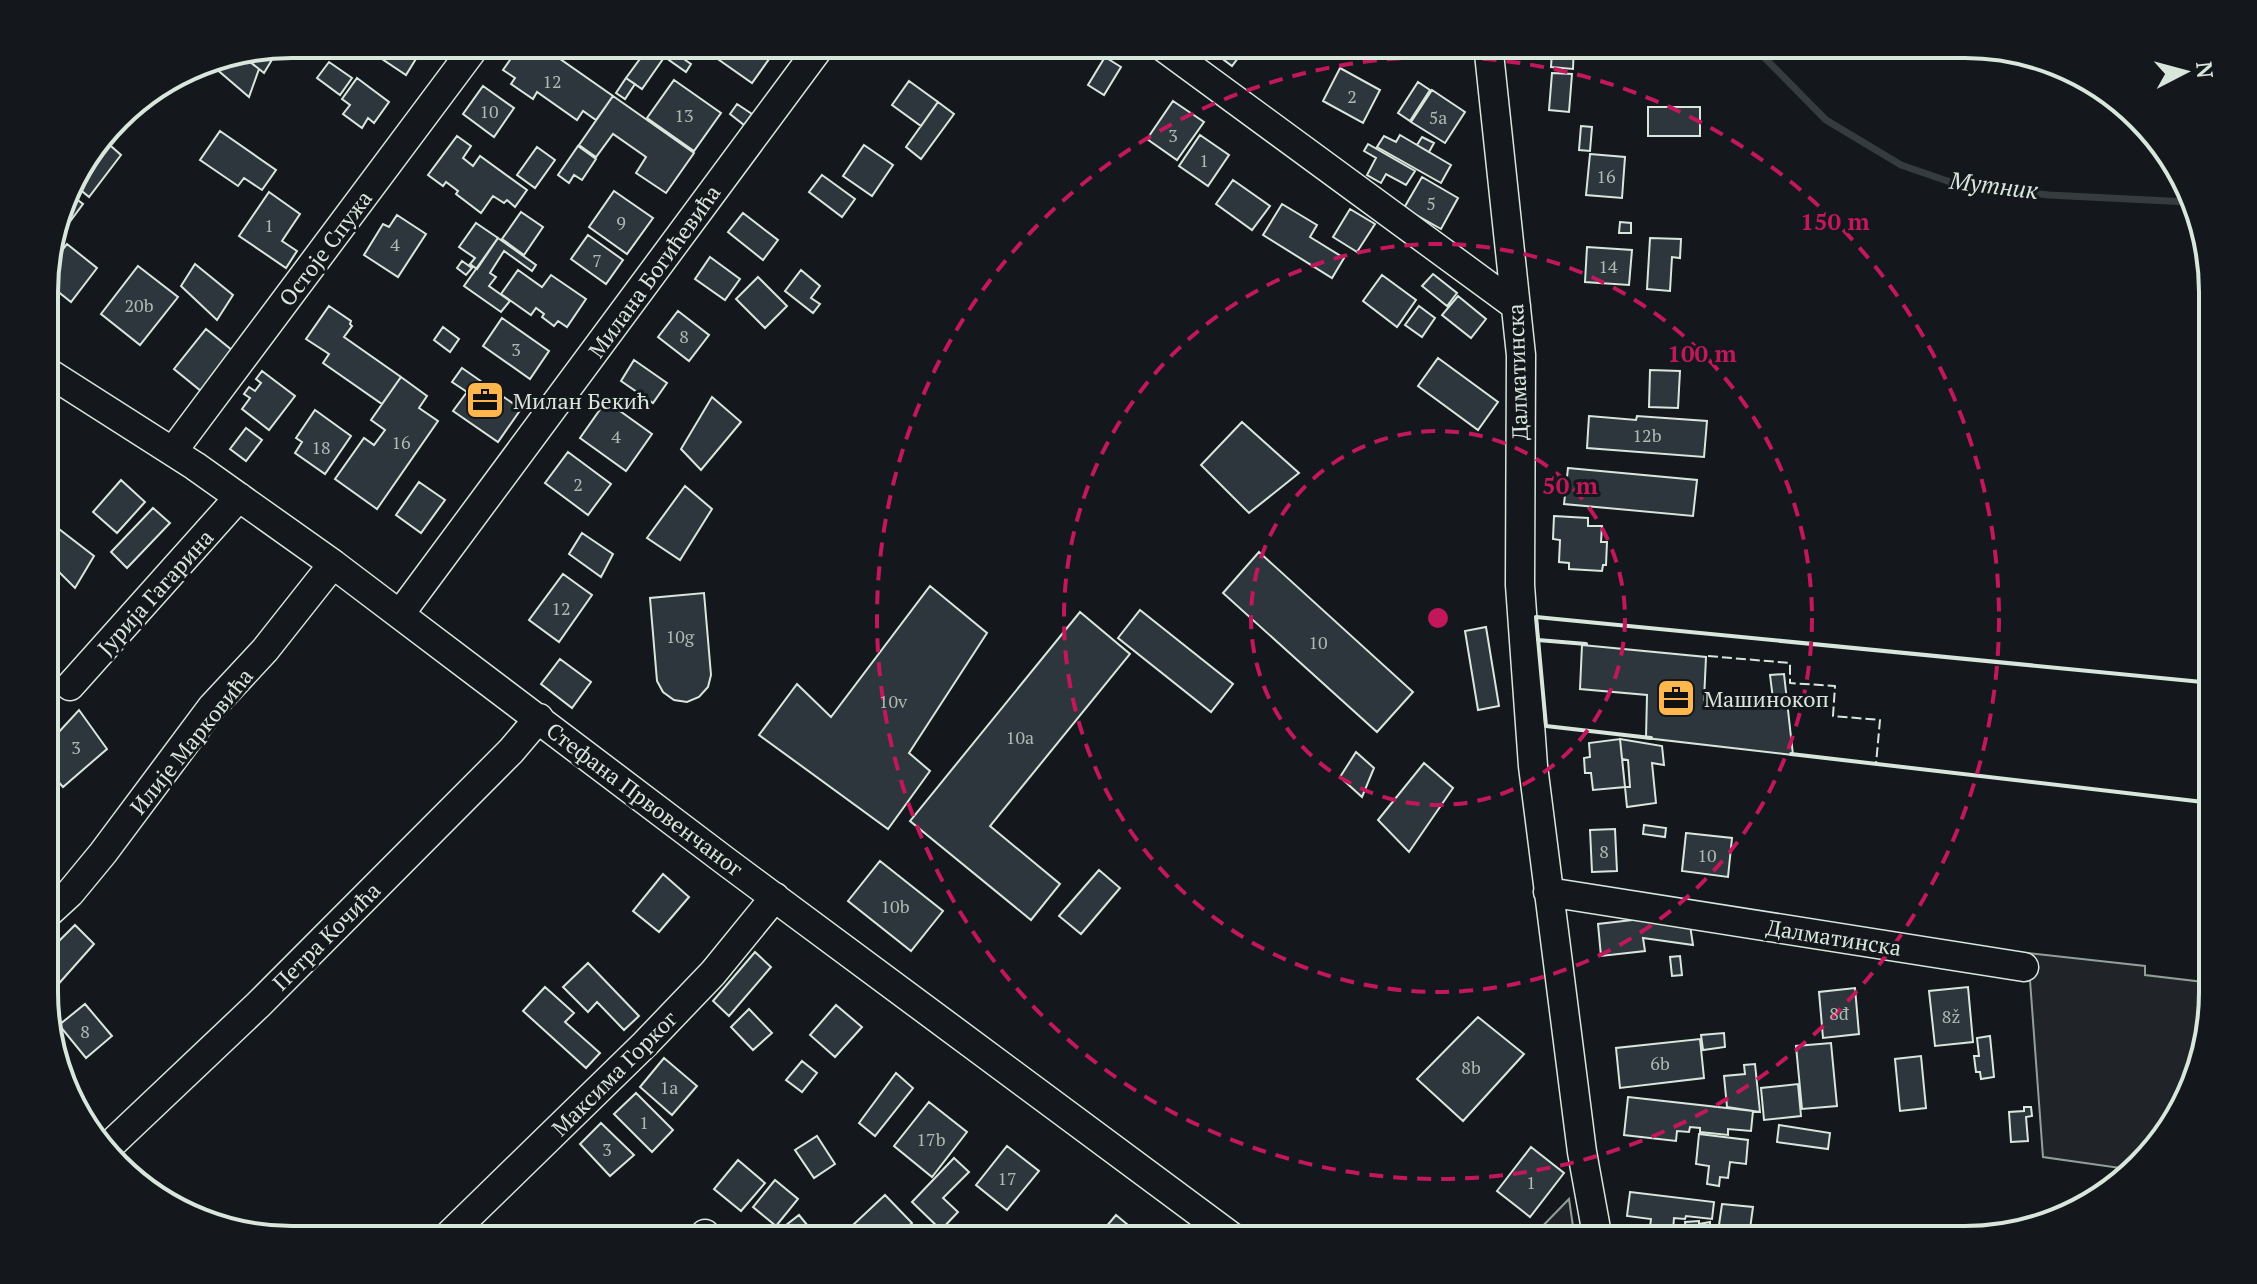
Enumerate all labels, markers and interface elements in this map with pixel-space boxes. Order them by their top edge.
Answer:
north arrow [2145,32,2225,112]
text: N [2190,60,2221,80]
house number: 12 [542,69,562,93]
house number: 2 [1347,84,1357,108]
house number: 10 [479,99,499,123]
house number: 13 [674,103,694,127]
house number: 5a [1429,105,1447,129]
house number: 3 [1168,123,1178,147]
house number: 1 [1199,148,1209,172]
house number: 16 [1596,164,1616,188]
water label: Мутник [1947,164,2040,206]
street label: Милана Богићевића [581,179,727,363]
street label: Остоје Спужа [272,184,378,312]
house number: 5 [1426,191,1436,215]
text: 150 m [1800,205,1870,237]
house number: 9 [616,210,626,234]
house number: 1 [264,213,274,237]
house number: 4 [390,232,400,256]
house number: 7 [592,248,602,272]
house number: 14 [1598,254,1618,278]
house number: 20b [125,293,154,317]
street label: Далматинска [1500,303,1534,441]
house number: 8 [679,324,689,348]
house number: 3 [511,337,521,361]
text: 100 m [1667,337,1737,369]
office icon: Милан Бекић [464,379,506,421]
place label: Милан Бекић [513,386,650,415]
house number: 12b [1633,423,1662,447]
house number: 4 [611,424,621,448]
house number: 16 [391,430,411,454]
house number: 18 [311,435,331,459]
text: 50 m [1542,469,1598,501]
house number: 2 [573,472,583,496]
street label: Јурија Гагарина [91,523,219,661]
house number: 12 [551,596,571,620]
centre of rings [1424,604,1452,632]
house number: 10g [666,624,695,648]
house number: 10 [1308,630,1328,654]
street label: Илије Марковића [123,662,259,820]
office icon: Машинокоп [1655,677,1697,719]
place label: Машинокоп [1704,684,1829,713]
house number: 10v [879,689,908,713]
street label: Стефана Првовенчаног [541,715,750,883]
house number: 10a [1006,725,1034,749]
house number: 3 [71,735,81,759]
house number: 8 [1599,839,1609,863]
house number: 10 [1697,843,1717,867]
street label: Петра Кочића [266,876,386,996]
house number: 10b [881,894,910,918]
street label: Далматинска [1764,912,1904,962]
house number: 8đ [1829,1001,1850,1025]
street label: Максима Горког [545,1004,683,1142]
house number: 8ž [1942,1004,1960,1028]
house number: 8 [80,1019,90,1043]
house number: 6b [1650,1051,1670,1075]
house number: 8b [1461,1055,1481,1079]
house number: 1a [660,1075,678,1099]
house number: 1 [639,1110,649,1134]
house number: 17b [917,1127,946,1151]
house number: 3 [602,1137,612,1161]
house number: 17 [997,1166,1017,1190]
house number: 1 [1526,1170,1536,1194]

